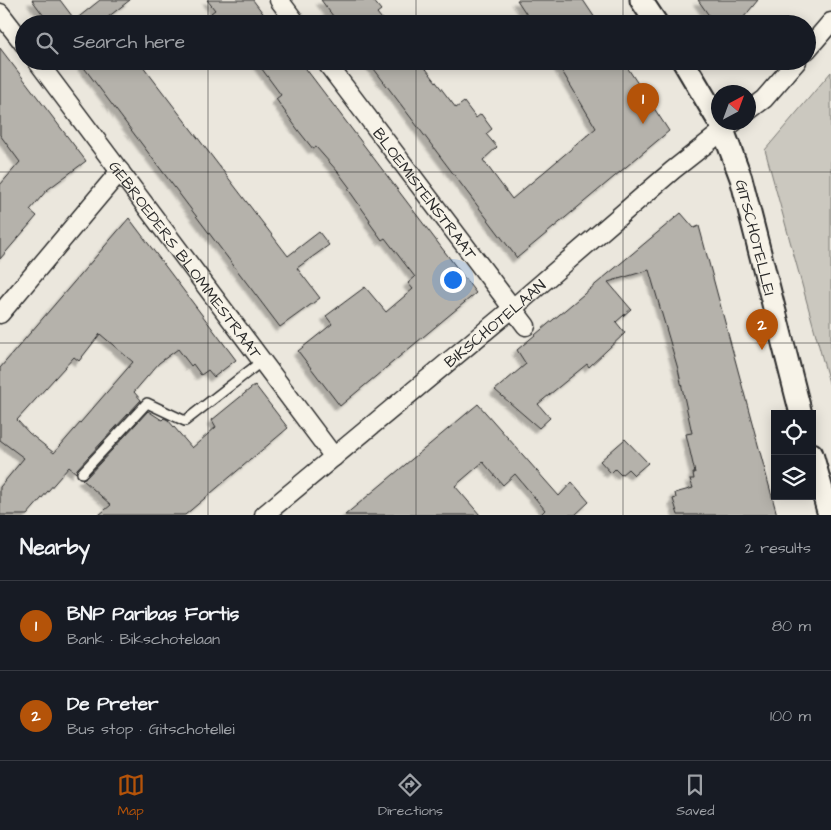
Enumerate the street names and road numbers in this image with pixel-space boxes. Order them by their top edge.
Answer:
street label: BLOEMISTENSTRAAT [367,123,482,264]
street label: GEBROEDERS BLOMMESTRAAT [103,156,267,364]
street label: GITSCHOTELLEI [730,177,780,298]
street label: BIKSCHOTELAAN [440,275,551,373]

